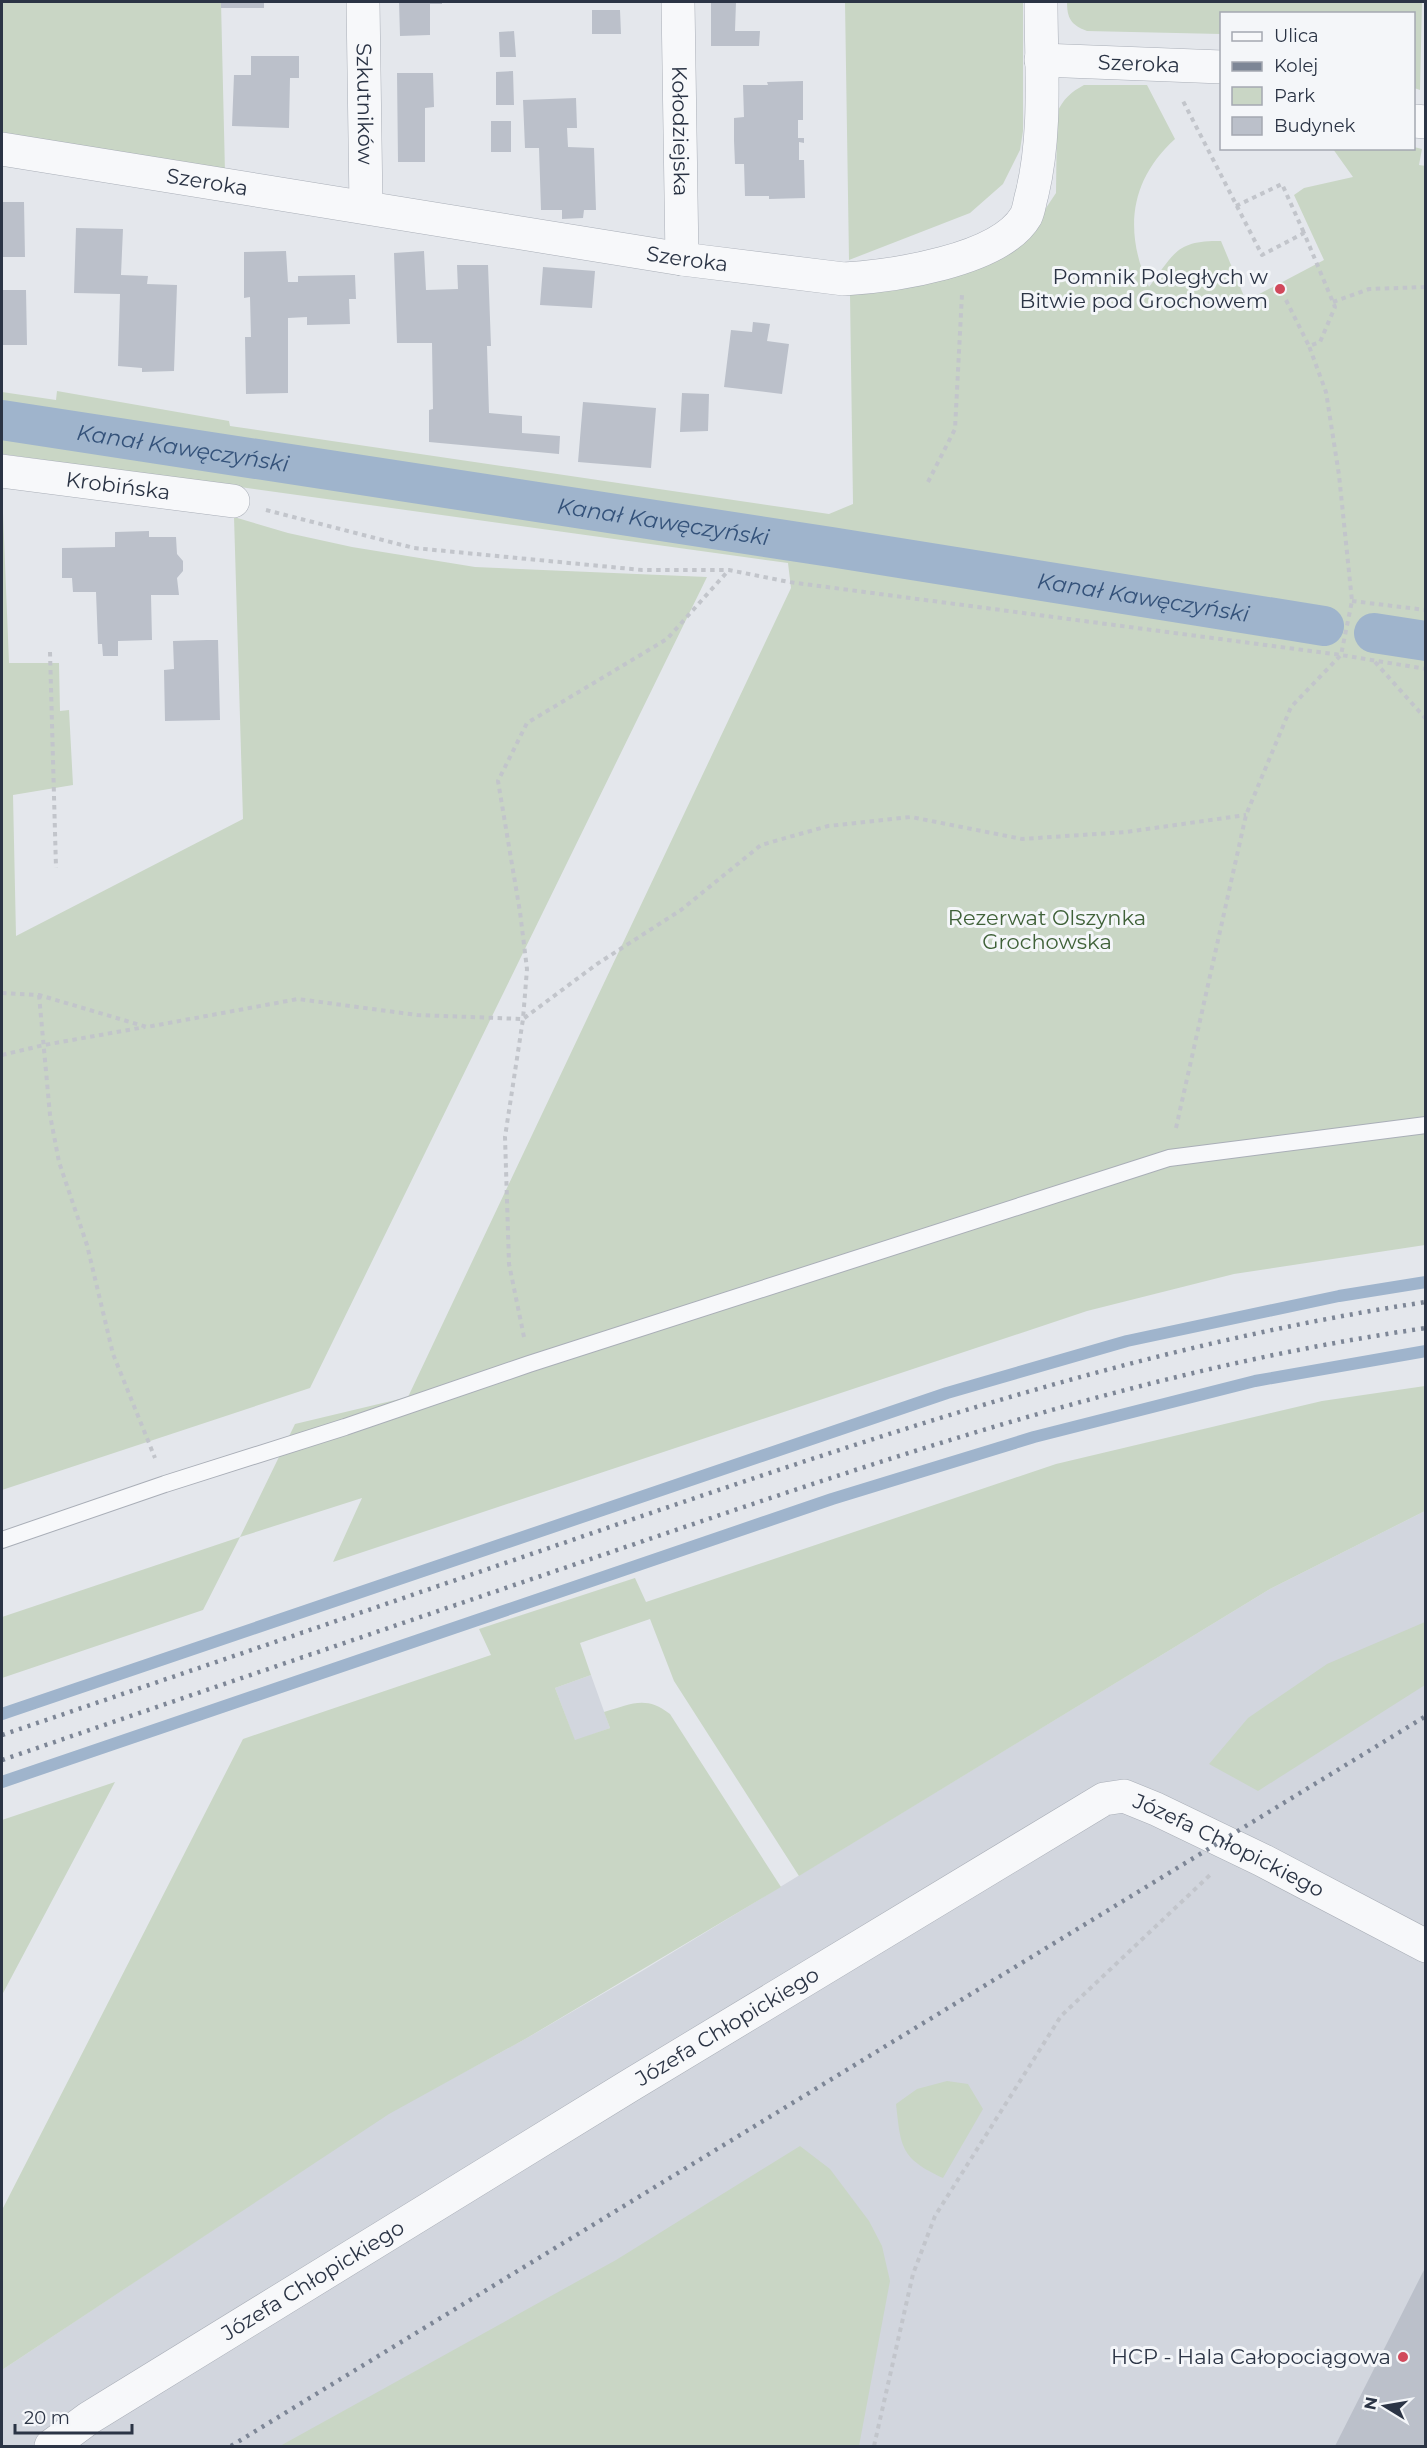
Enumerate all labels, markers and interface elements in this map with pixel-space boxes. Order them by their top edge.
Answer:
legend [1220,12,1415,150]
text: Ulica [1274,25,1319,47]
street label: Szkutników [352,43,378,166]
street label: Szeroka [1097,49,1181,77]
text: Kolej [1274,55,1318,77]
street label: Kołodziejska [667,65,694,196]
text: Park [1274,85,1315,107]
text: Budynek [1274,115,1356,137]
street label: Szeroka [165,163,250,201]
street label: Szeroka [645,240,730,277]
place label: Pomnik Poległych w Bitwie pod Grochowem [1020,264,1269,313]
marker: Pomnik Poległych w Bitwie pod Grochowem [1273,282,1287,296]
water label: Kanał Kawęczyński [75,419,291,478]
street label: Krobińska [64,466,172,505]
water label: Kanał Kawęczyński [555,492,771,551]
water label: Kanał Kawęczyński [1035,567,1251,628]
park label: Rezerwat Olszynka Grochowska [948,905,1146,954]
street label: Józefa Chłopickiego [1129,1788,1329,1902]
street label: Józefa Chłopickiego [630,1961,823,2092]
street label: Józefa Chłopickiego [216,2214,408,2346]
place label: HCP - Hala Całopociągowa [1111,2344,1391,2369]
marker: HCP - Hala Całopociągowa [1396,2350,1410,2364]
north arrow [1355,2376,1415,2436]
text: N [1360,2395,1381,2411]
scale bar [15,2397,132,2435]
text: 20 m [24,2407,70,2429]

